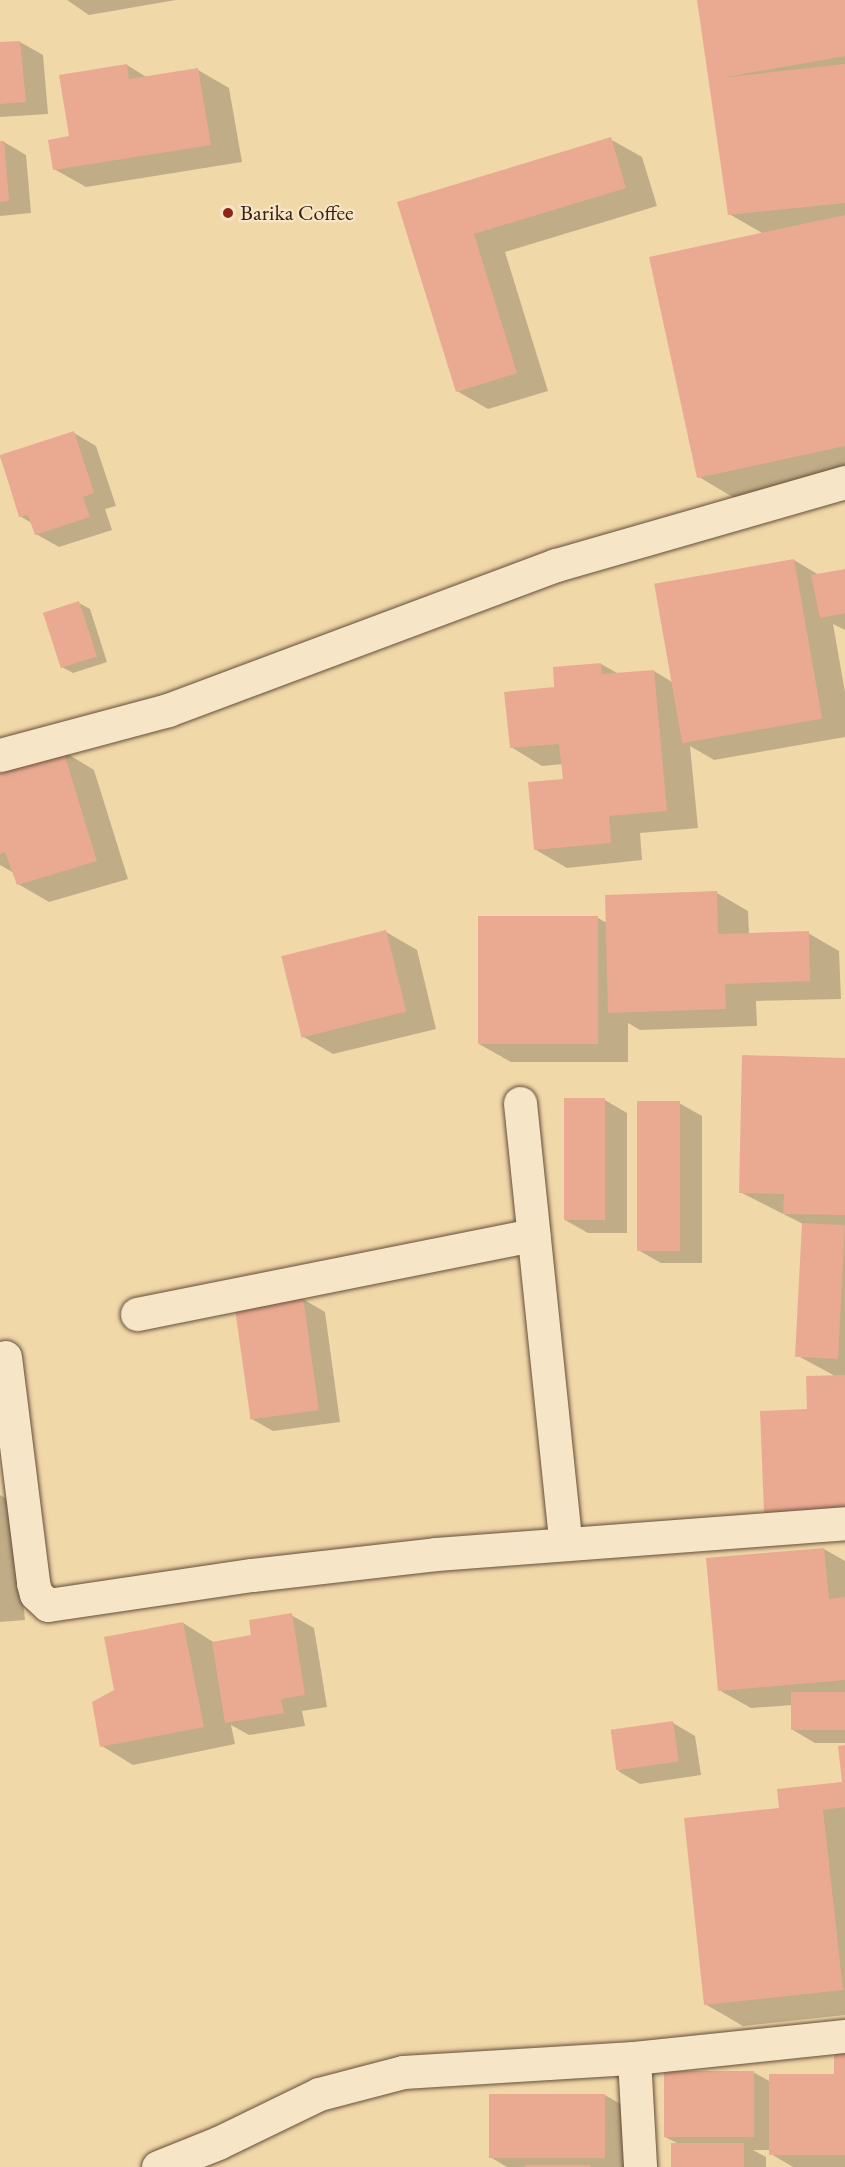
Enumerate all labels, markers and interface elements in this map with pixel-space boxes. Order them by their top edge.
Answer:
place label: Barika Coffee [240,200,353,226]
marker: Barika Coffee [221,206,235,220]

